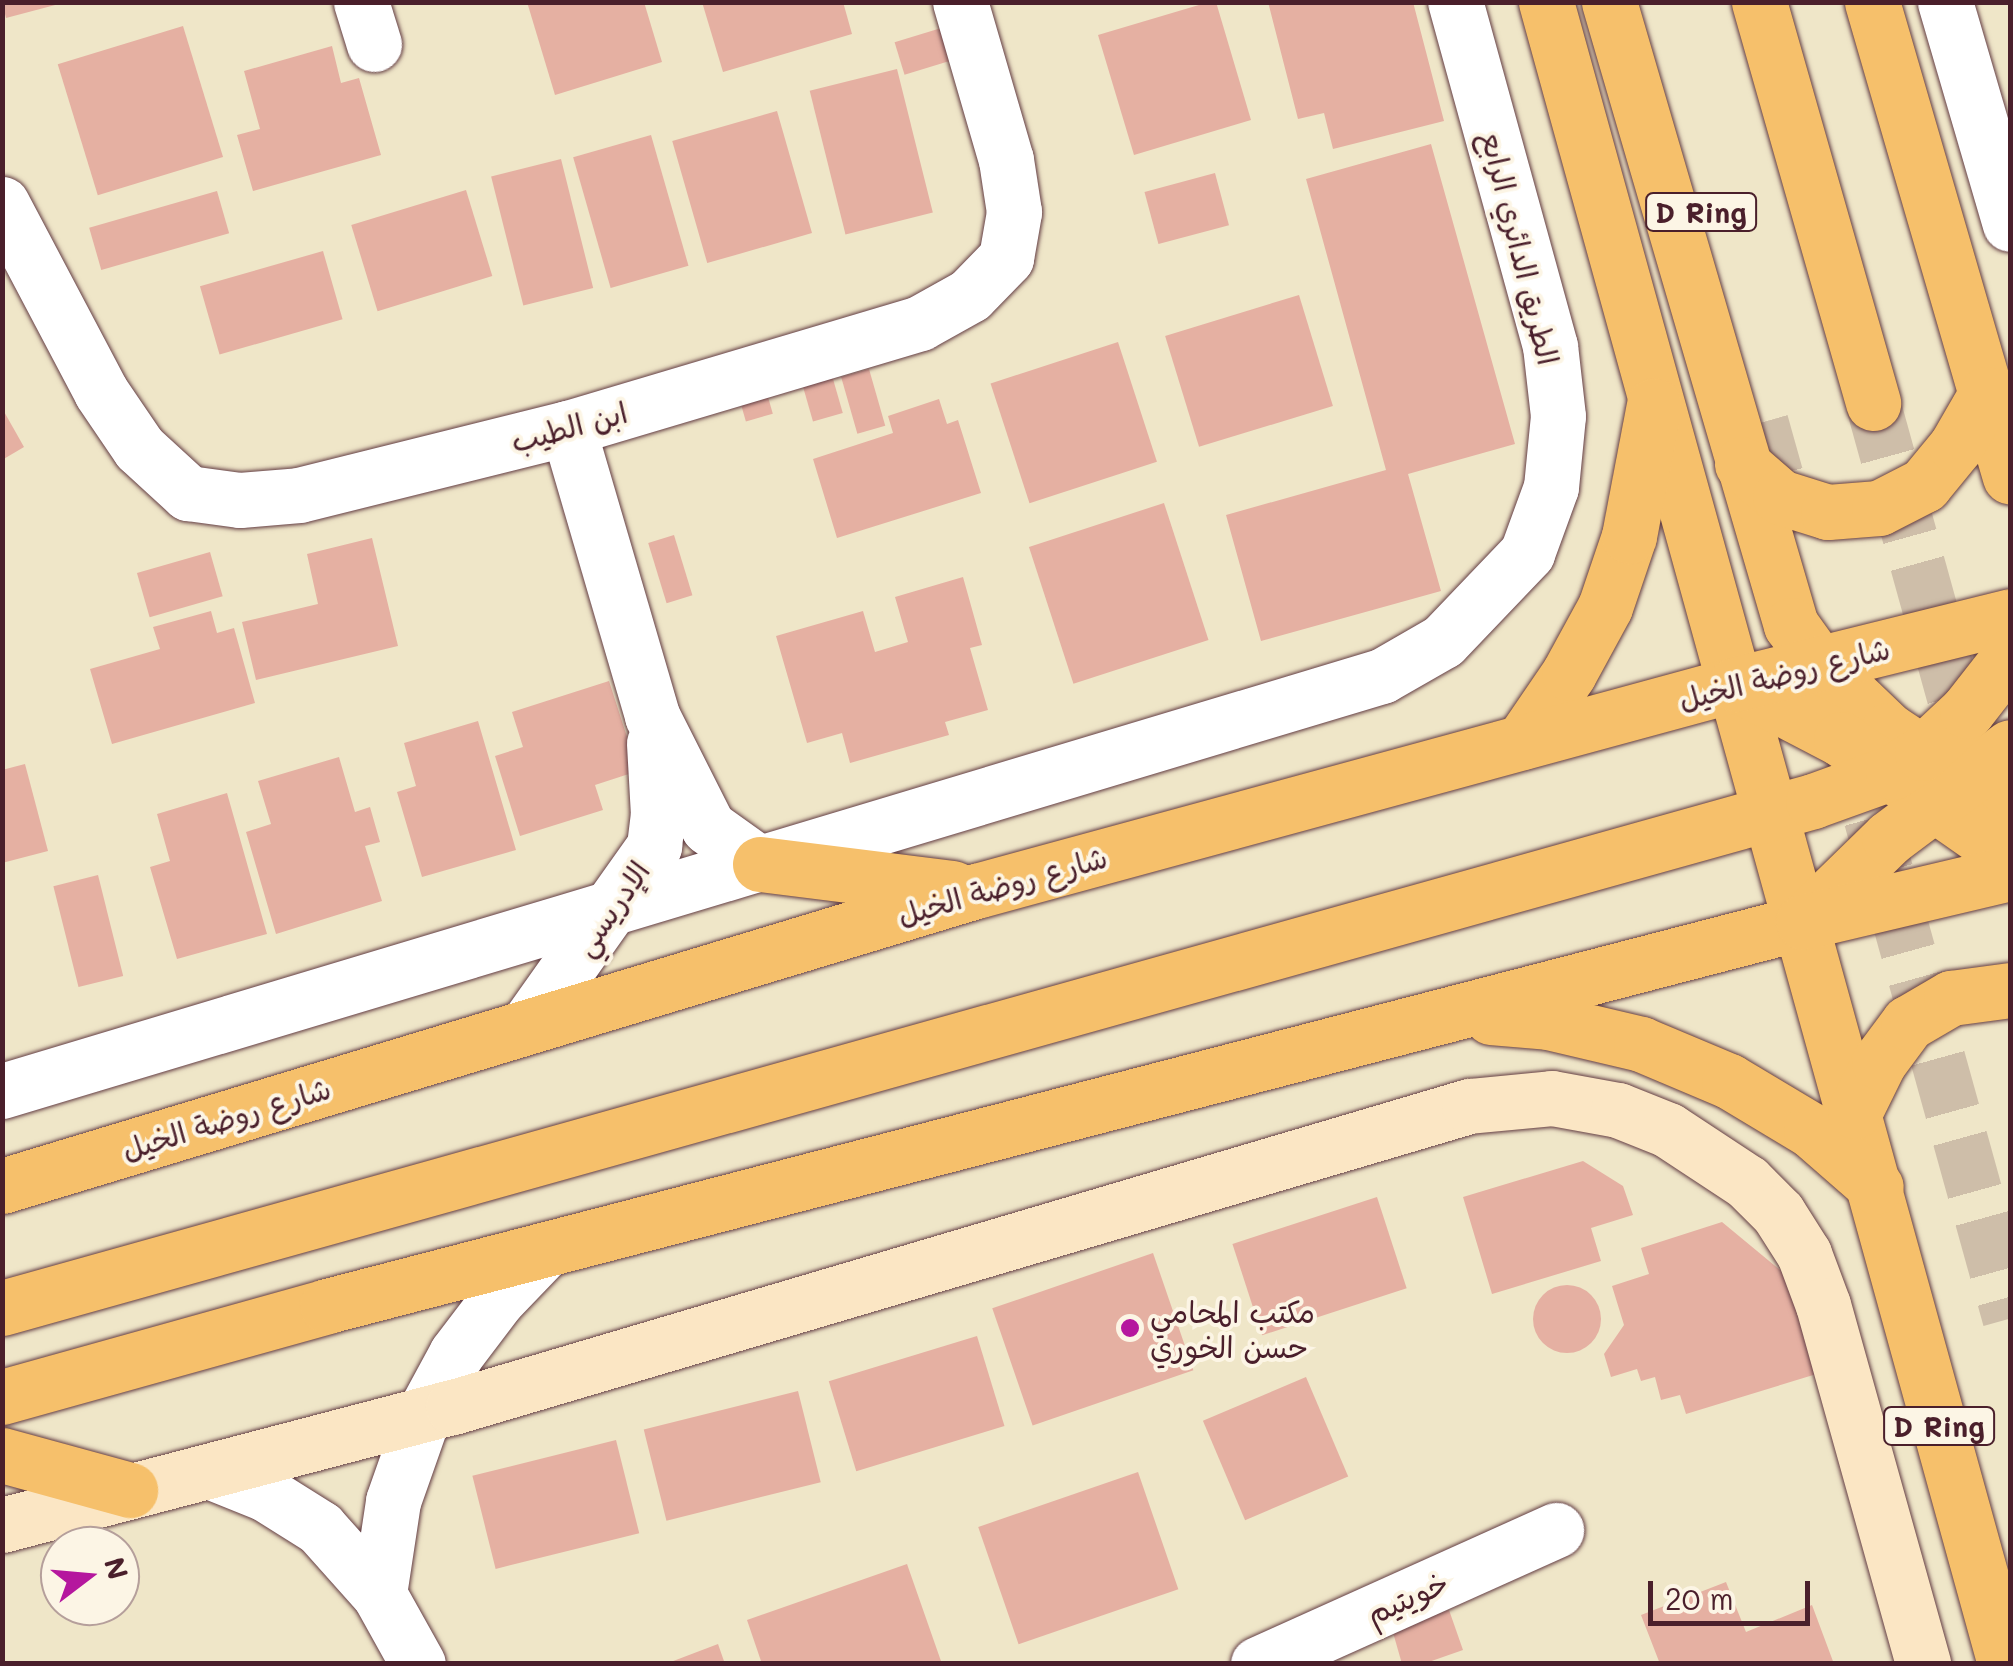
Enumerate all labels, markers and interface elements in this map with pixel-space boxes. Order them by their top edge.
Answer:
street label: الطريق الدائري الرابع [1475,127,1567,369]
road number: D Ring [1644,189,1758,235]
street label: ابن الطيب [507,393,631,459]
street label: شارع روضة الخيل [1675,629,1893,717]
street label: شارع روضة الخيل [893,838,1111,932]
street label: الإدريسي [565,854,657,962]
street label: شارع روضة الخيل [117,1069,335,1167]
place label: مكتب المحامي حسن الخوري [1150,1293,1315,1364]
marker: مكتب المحامي حسن الخوري [1119,1317,1141,1339]
road number: D Ring [1882,1403,1996,1449]
north arrow [40,1526,140,1626]
text: N [97,1553,137,1583]
scale bar [1653,1561,1816,1623]
street label: خويتيم [1361,1563,1453,1631]
text: 20 m [1665,1578,1734,1618]

